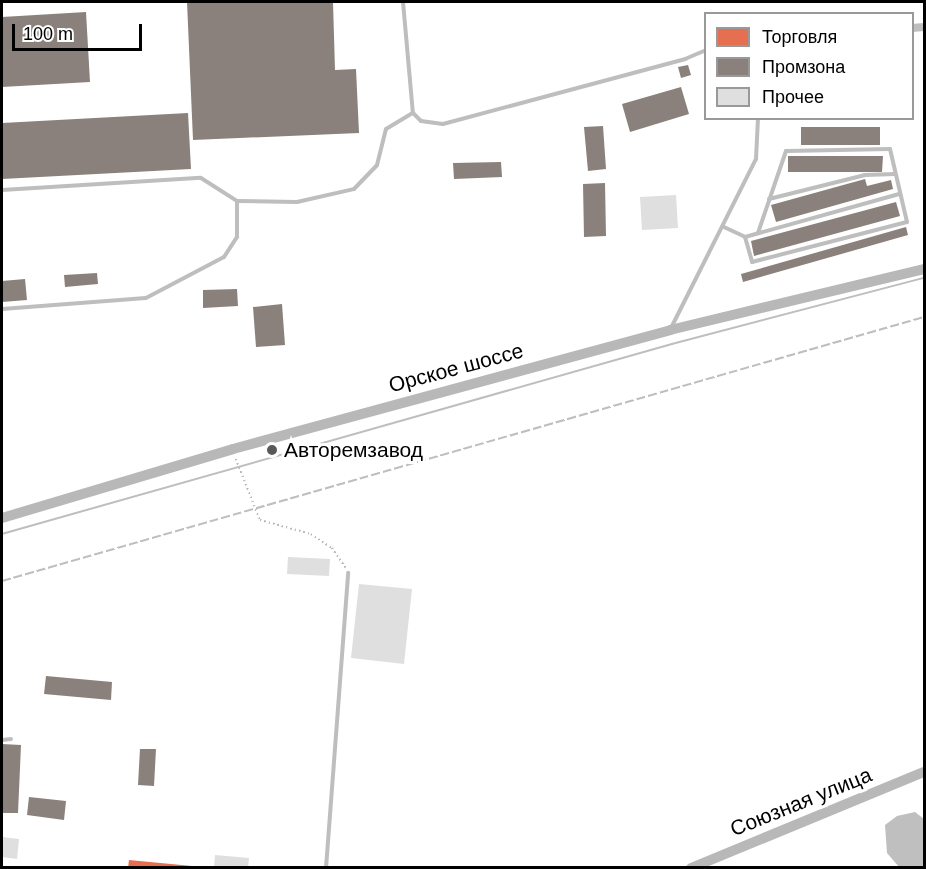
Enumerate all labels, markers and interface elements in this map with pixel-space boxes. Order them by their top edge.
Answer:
scale bar [15,12,146,50]
legend [704,12,914,120]
text: 100 m [23,24,73,44]
text: Торговля [762,27,837,47]
text: Промзона [762,57,845,77]
text: Прочее [762,87,824,107]
street label: Орское шоссе [386,338,526,398]
place label: Авторемзавод [284,437,423,463]
marker: Авторемзавод [265,443,279,457]
street label: Союзная улица [727,762,875,842]

